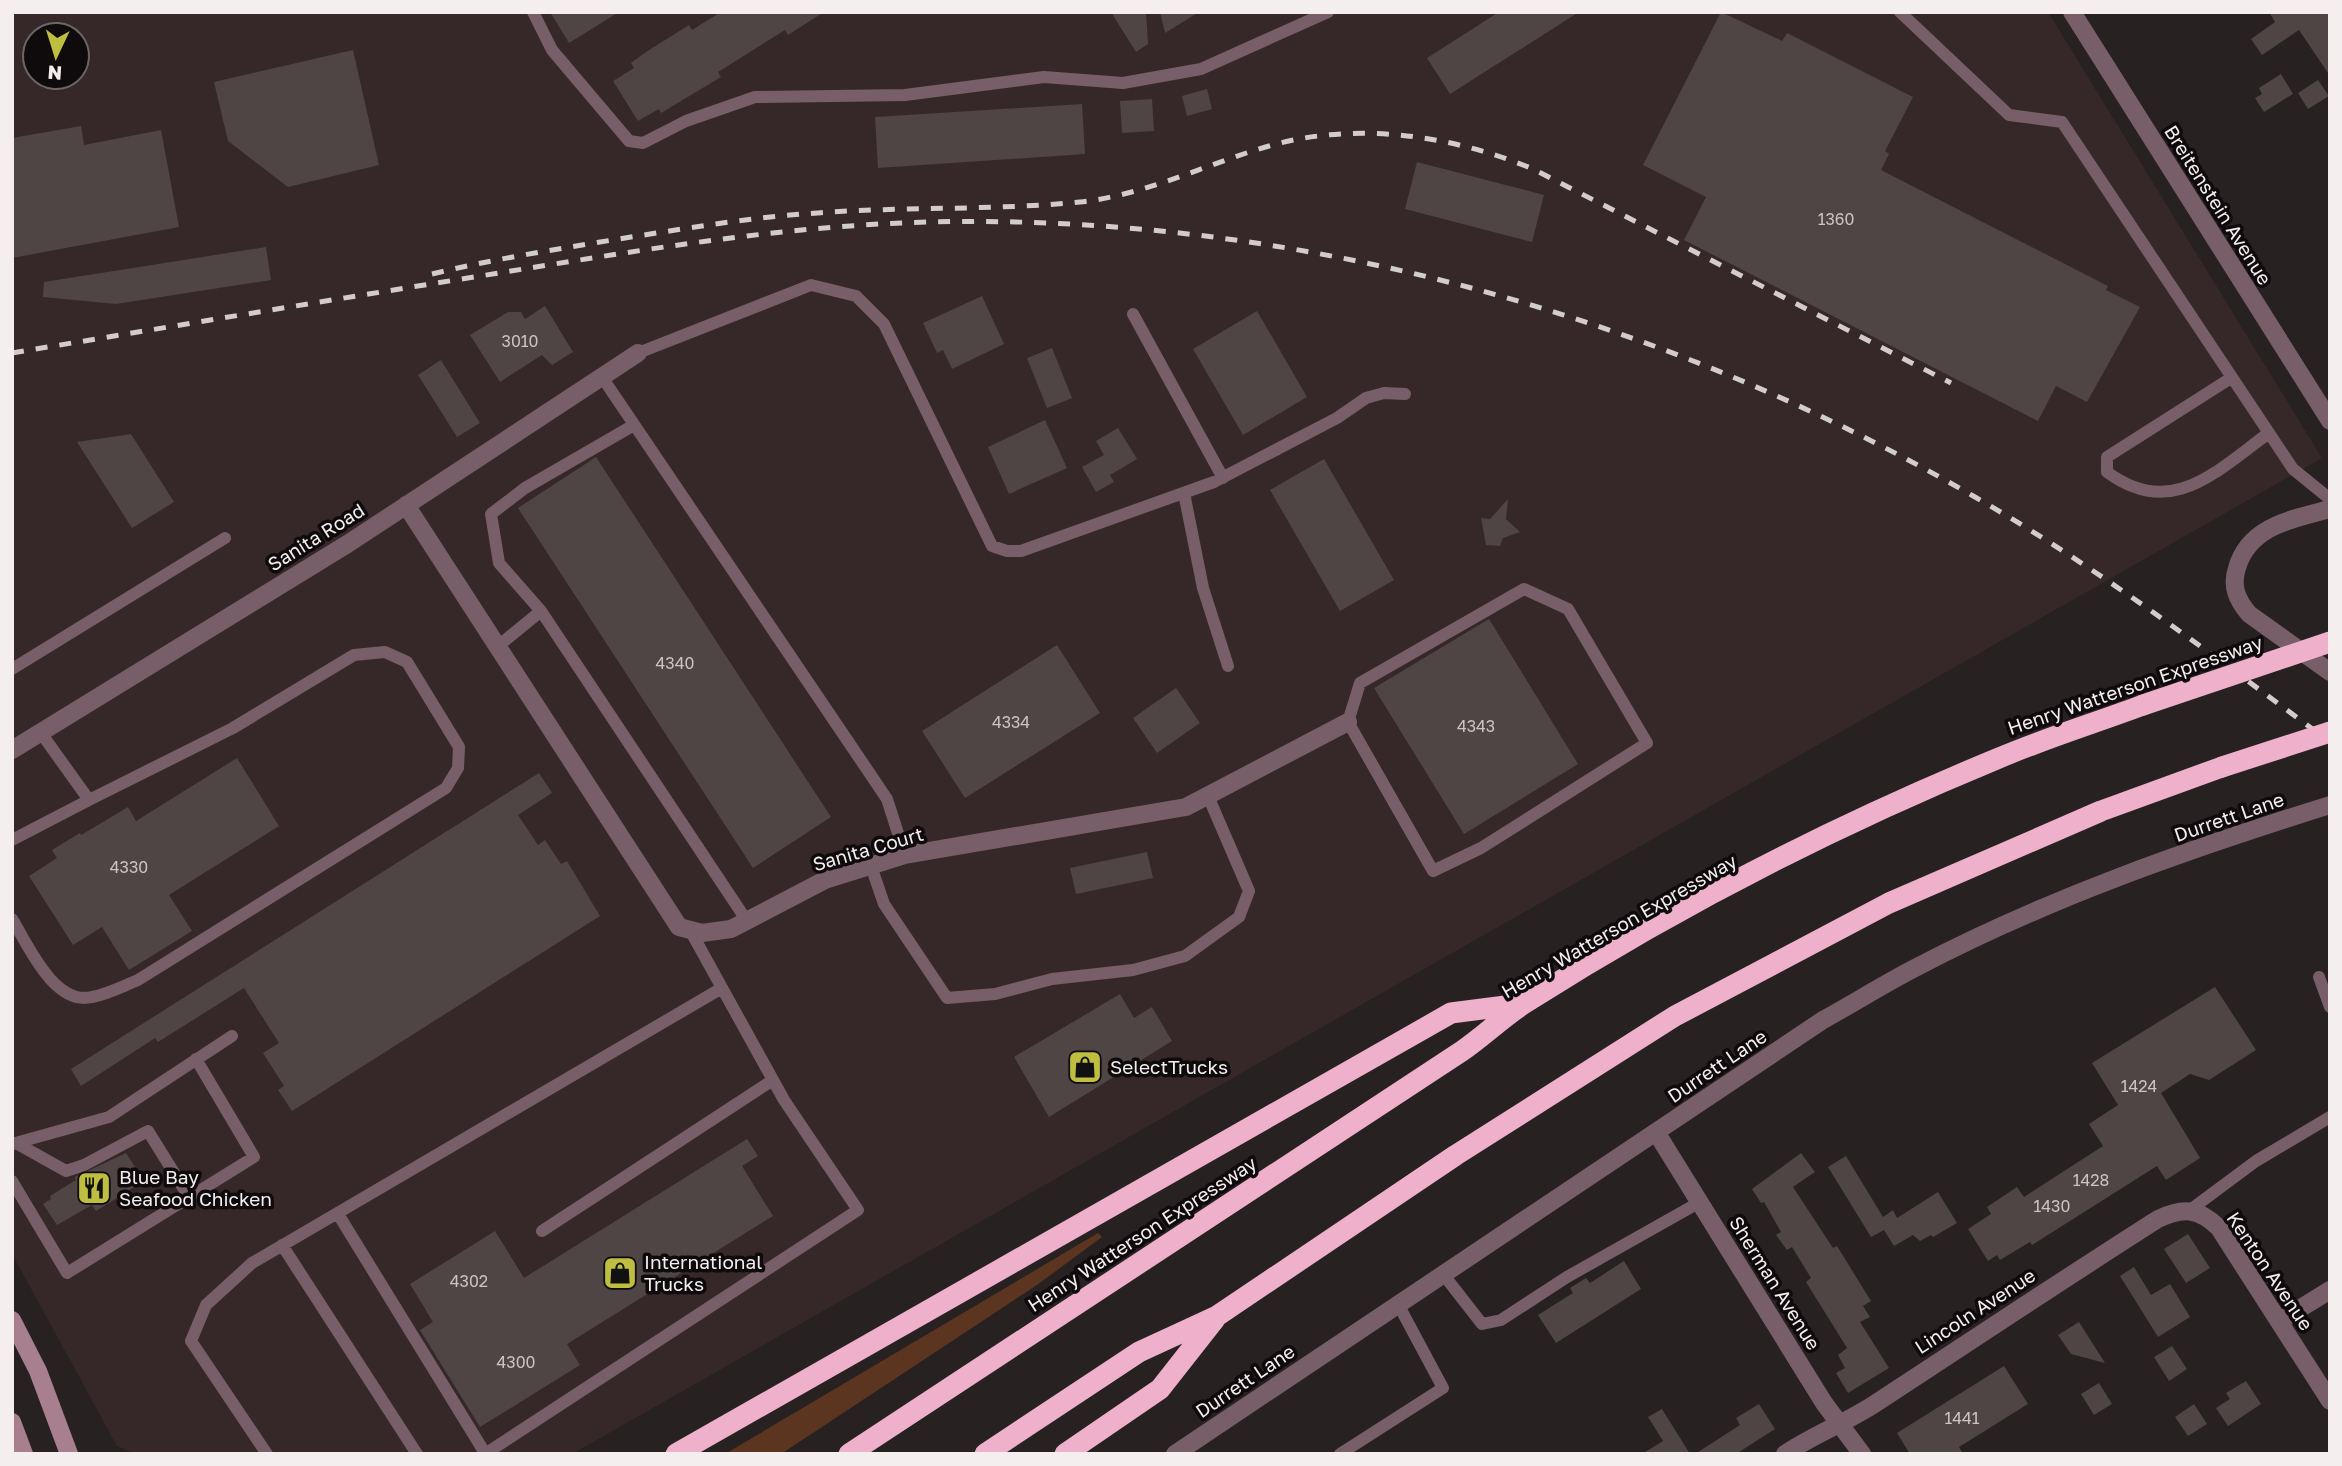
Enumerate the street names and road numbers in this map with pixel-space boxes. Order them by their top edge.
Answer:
street label: Breitenstein Avenue [2160,121,2277,289]
street label: Sanita Road [263,498,368,575]
street label: Henry Watterson Expressway [2004,630,2266,739]
street label: Durrett Lane [2171,787,2287,846]
street label: Sanita Court [810,822,926,875]
street label: Henry Watterson Expressway [1497,848,1741,1003]
street label: Durrett Lane [1663,1024,1771,1107]
street label: Henry Watterson Expressway [1023,1151,1261,1316]
street label: Kenton Avenue [2222,1207,2318,1334]
street label: Sherman Avenue [1725,1212,1826,1354]
street label: Lincoln Avenue [1910,1263,2039,1358]
street label: Durrett Lane [1191,1339,1299,1422]

